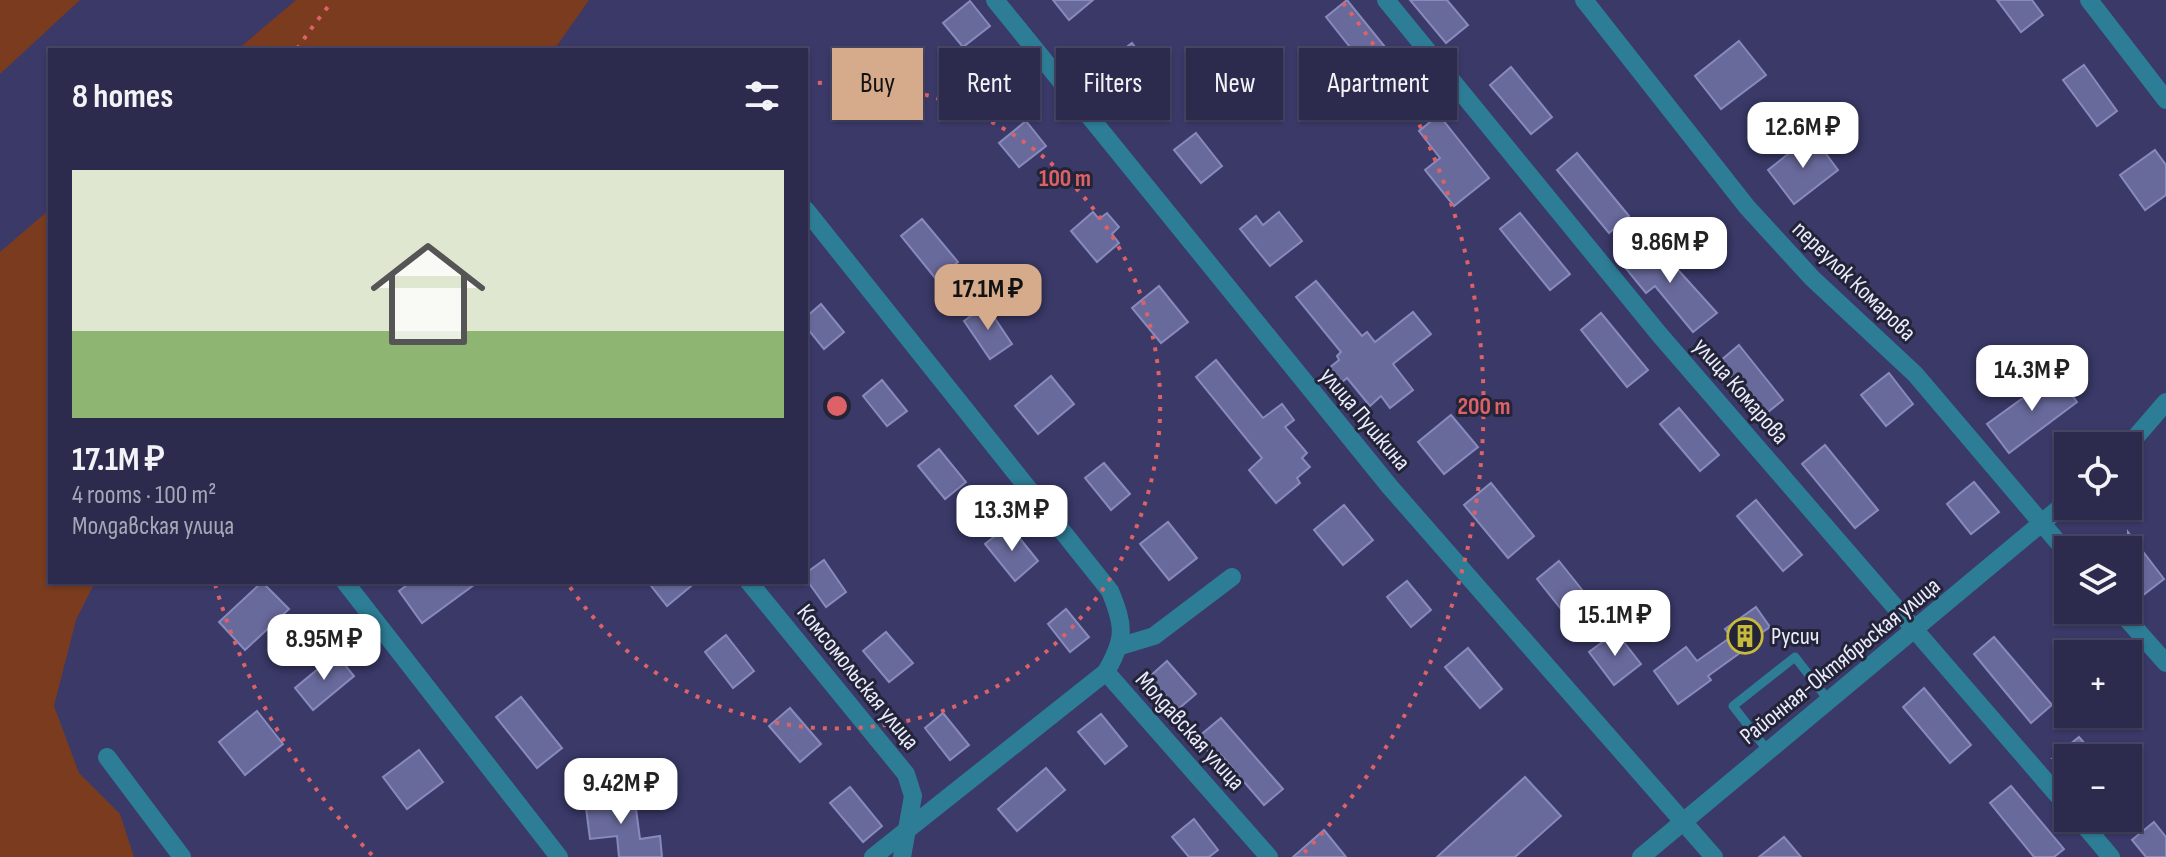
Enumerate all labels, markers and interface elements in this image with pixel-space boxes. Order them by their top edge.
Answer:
chip: Buy [832,48,923,120]
chip: Rent [939,48,1040,120]
chip: Filters [1056,48,1170,120]
chip: New [1186,48,1283,120]
chip: Apartment [1299,48,1457,120]
icon: filters [740,74,784,118]
text: 8 homes [72,76,173,117]
pin: 12.6M ₽ [1729,102,1877,170]
text: 12.6M ₽ [1765,112,1841,143]
text: 100 m [1039,164,1091,193]
street label: переулок Комарова [1786,215,1922,347]
pin: 9.86M ₽ [1596,217,1744,285]
icon: home [356,222,500,366]
text: 9.86M ₽ [1631,227,1709,258]
pin: 17.1M ₽ [914,264,1062,332]
text: 17.1M ₽ [953,274,1023,305]
street label: улица Комарова [1687,332,1795,450]
pin: 14.3M ₽ [1958,345,2106,413]
text: 14.3M ₽ [1994,355,2070,386]
street label: улица Пушкина [1314,362,1416,476]
centre of rings [823,392,851,420]
text: 200 m [1457,392,1511,421]
map controls [2054,432,2142,832]
button: locate [2054,432,2142,520]
text: 17.1M ₽ [72,439,165,480]
text: 4 rooms · 100 m² [72,480,216,511]
pin: 13.3M ₽ [938,485,1086,553]
text: 13.3M ₽ [974,495,1050,526]
text: Молдавская улица [72,511,234,542]
button: layers [2054,536,2142,624]
street label: Районная-Октябрьская улица [1734,571,1946,751]
pin: 15.1M ₽ [1541,590,1689,658]
street label: Комсомольская улица [791,598,925,756]
text: 15.1M ₽ [1578,600,1652,631]
pin: 8.95M ₽ [250,614,398,682]
building icon: Русич [1726,617,1764,655]
place label: Русич [1771,622,1820,651]
text: 8.95M ₽ [285,624,363,655]
button: + [2054,640,2142,728]
street label: Молдавская улица [1129,666,1251,796]
button: − [2054,744,2142,832]
pin: 9.42M ₽ [547,758,695,826]
text: 9.42M ₽ [582,768,660,799]

